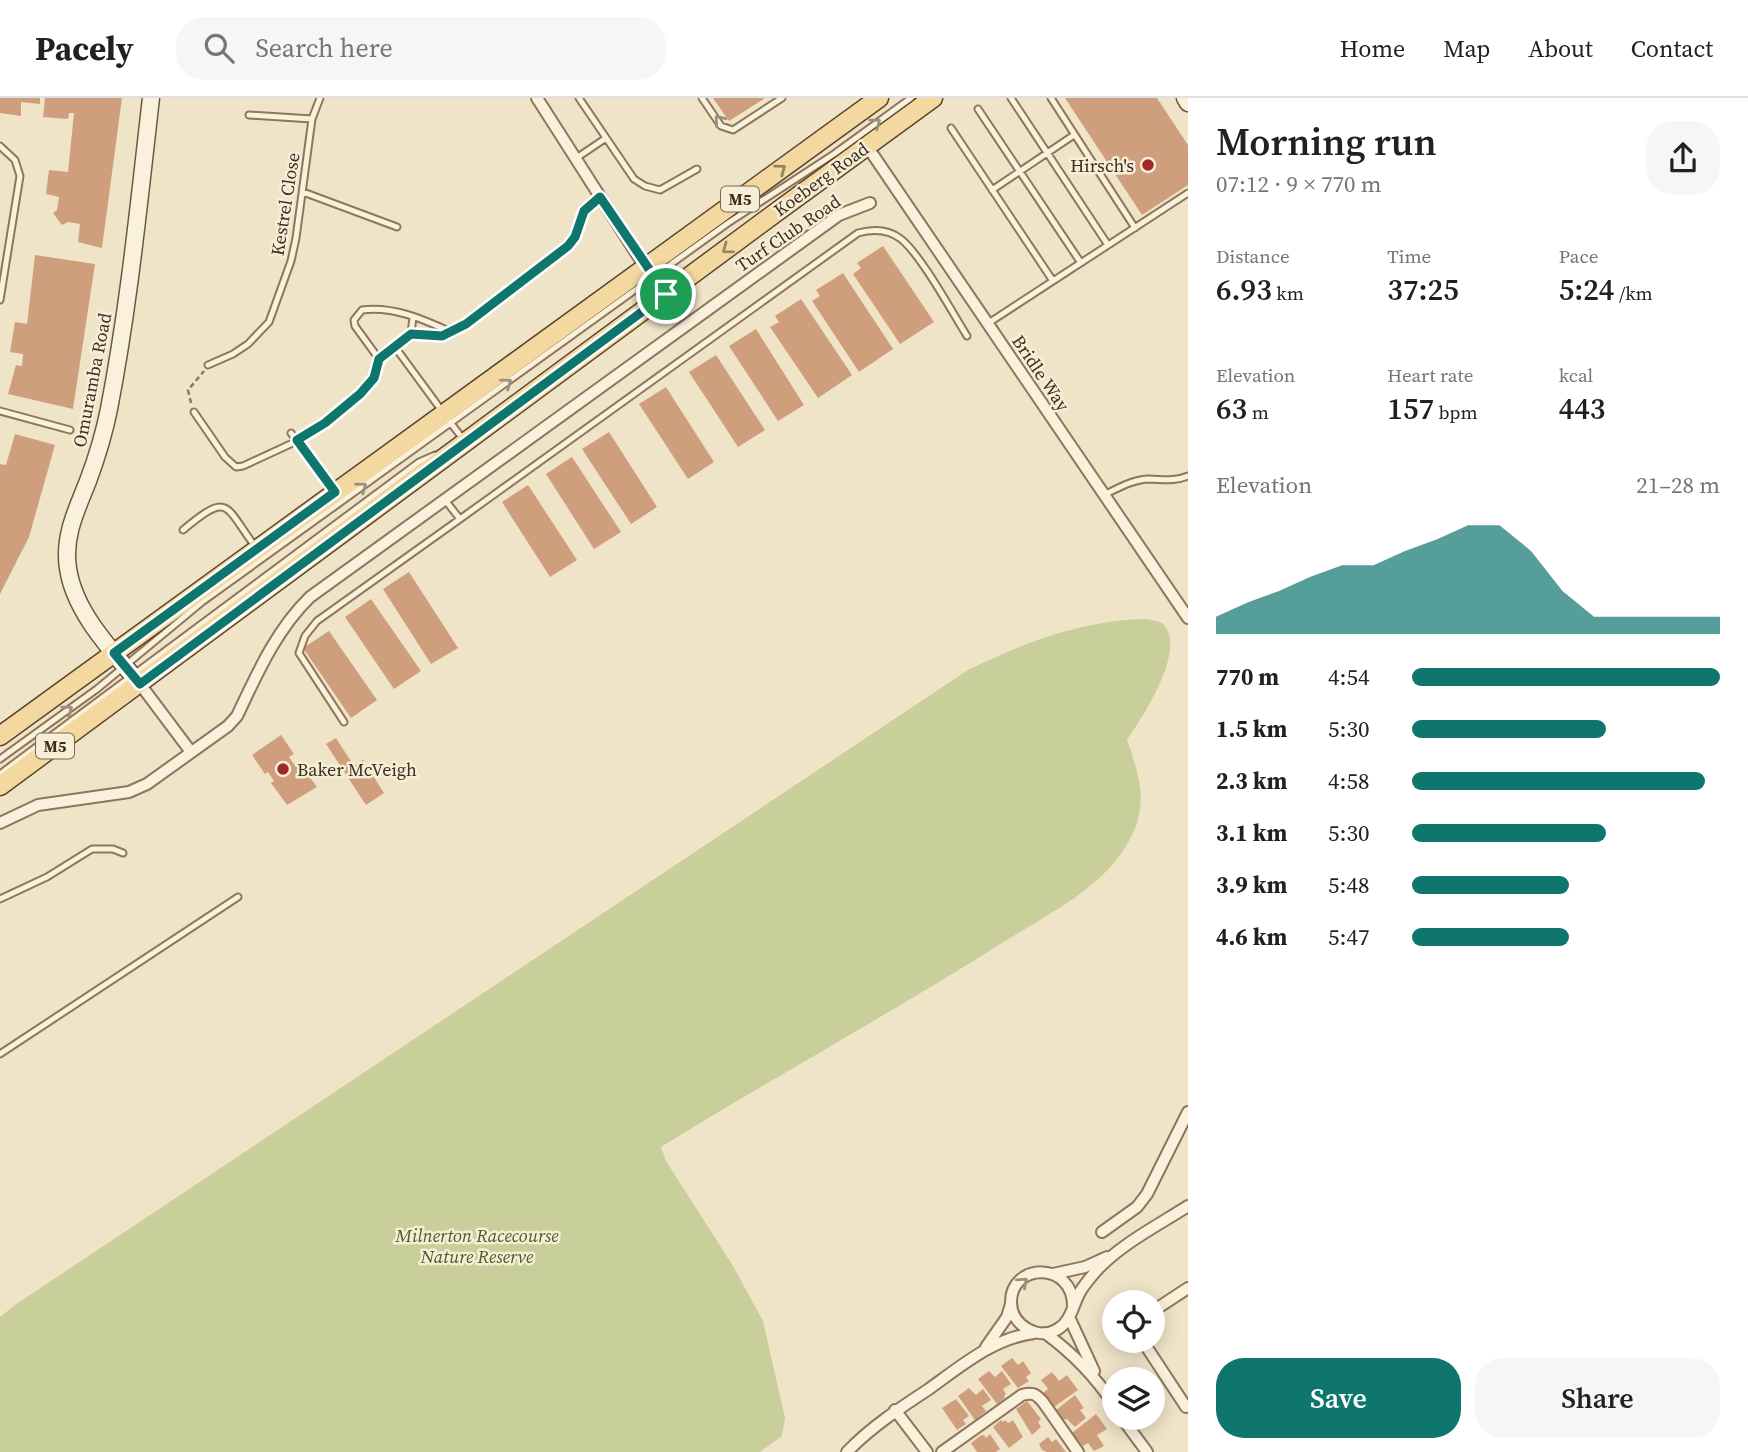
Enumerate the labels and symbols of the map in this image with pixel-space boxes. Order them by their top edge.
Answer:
one-way arrow [715,115,727,128]
one-way arrow [868,119,881,131]
street label: Koeberg Road [768,136,874,222]
street label: Kestrel Close [265,151,305,257]
place label: Hirsch's [1070,153,1134,178]
marker: Hirsch's [1140,157,1156,173]
one-way arrow [773,165,786,178]
road number: M5 [721,186,759,212]
street label: Turf Club Road [731,189,845,277]
one-way arrow [722,240,735,253]
pin [636,264,696,324]
street label: Omuramba Road [67,311,117,449]
street label: Bridle Way [1006,330,1076,417]
one-way arrow [499,379,512,391]
one-way arrow [354,483,367,495]
one-way arrow [60,705,73,718]
road number: M5 [36,734,74,758]
place label: Baker McVeigh [297,757,417,782]
marker: Baker McVeigh [275,761,291,777]
park label: Milnerton Racecourse Nature Reserve [394,1223,559,1269]
one-way arrow [1015,1278,1028,1290]

